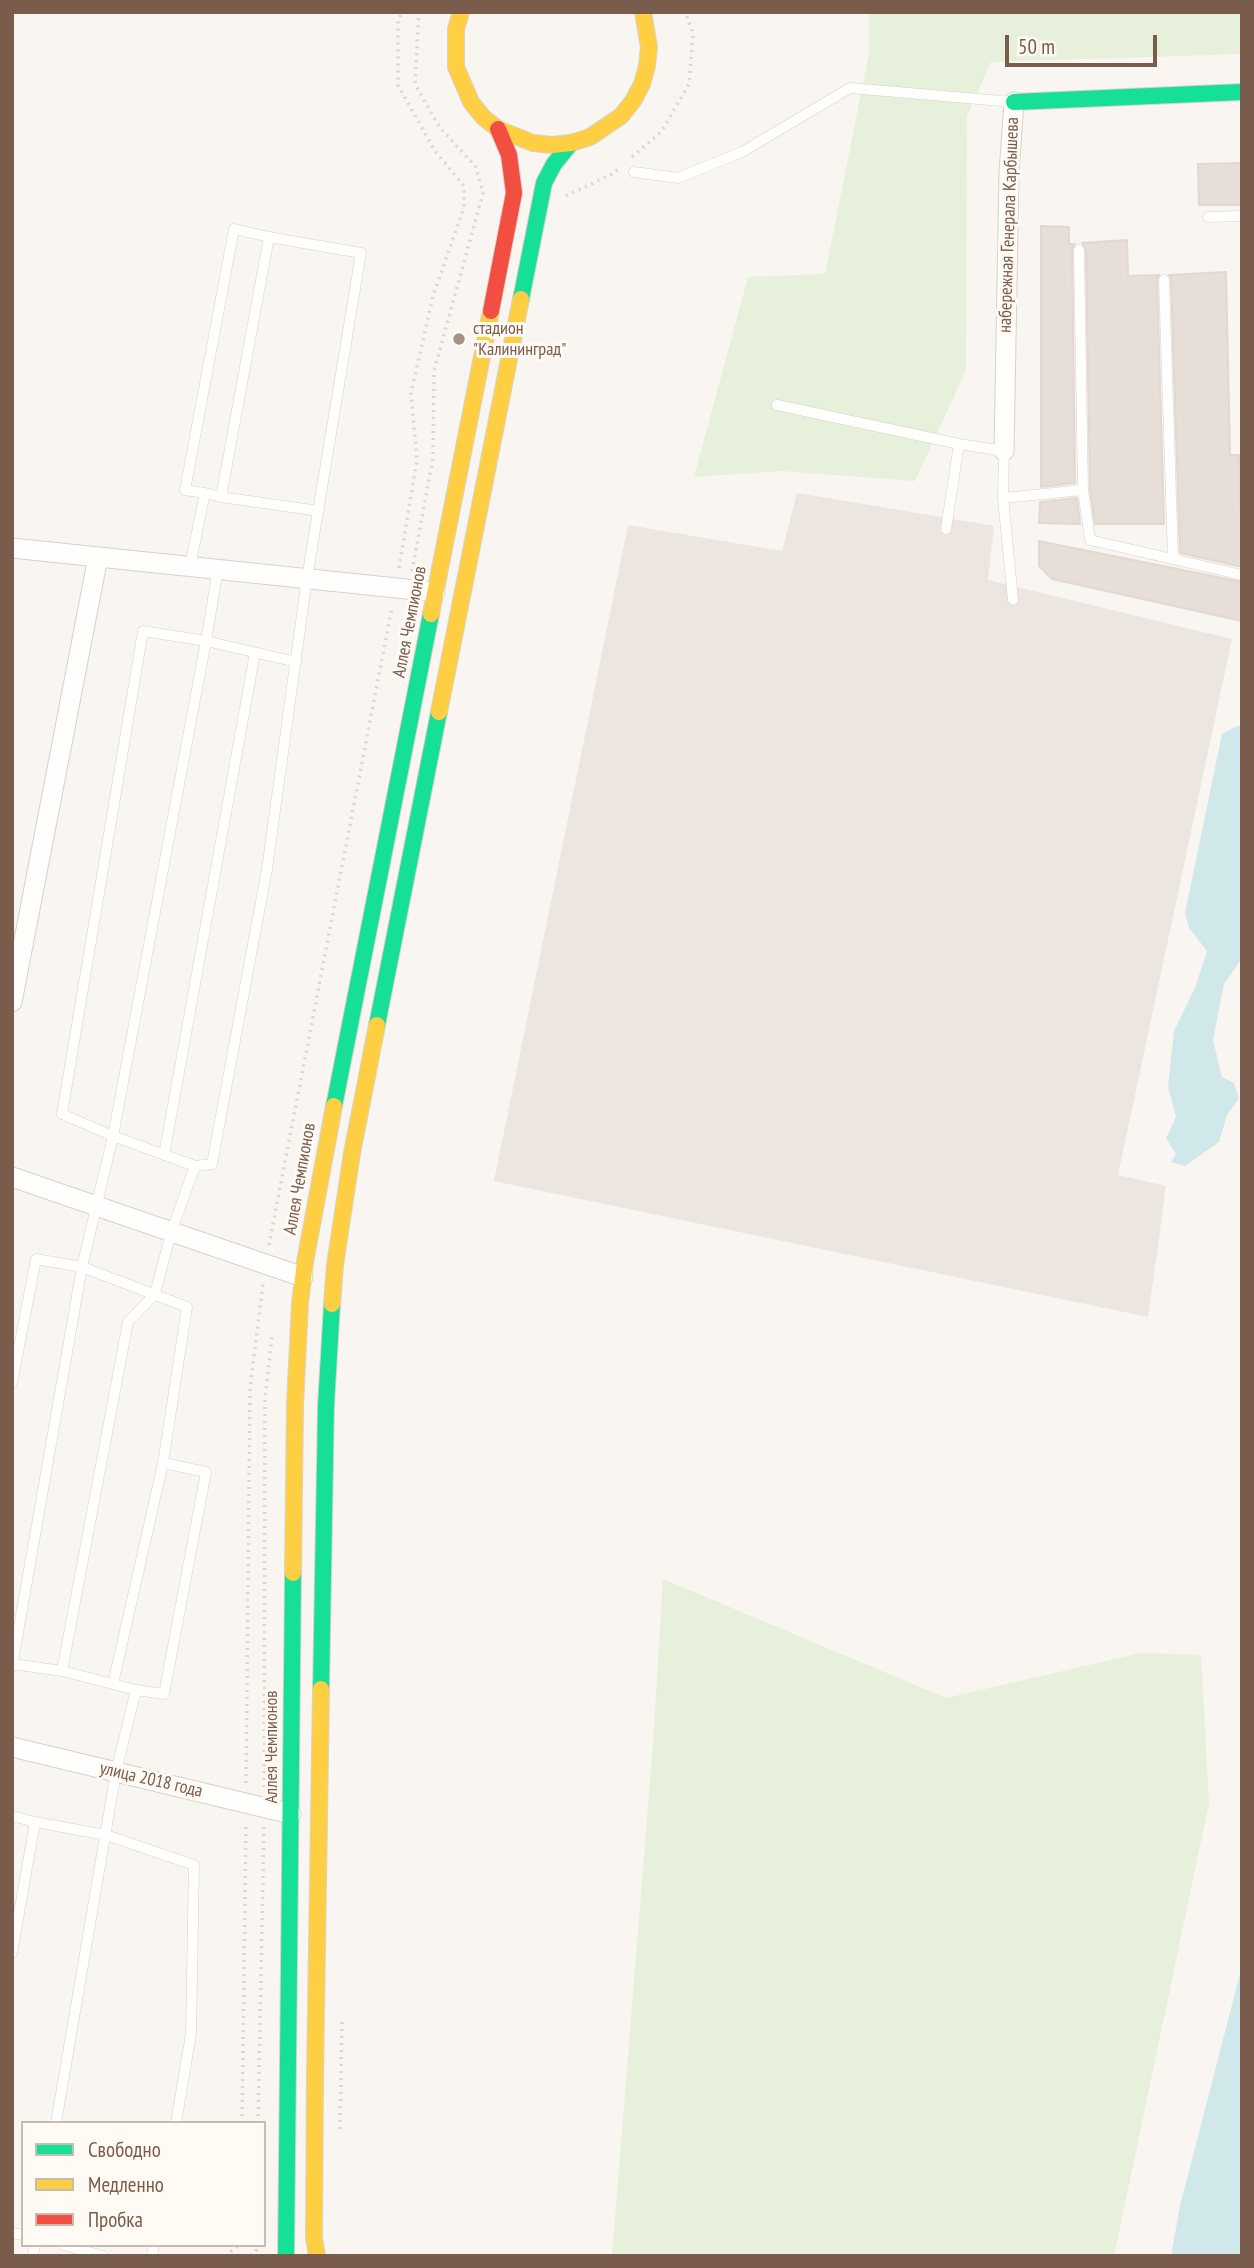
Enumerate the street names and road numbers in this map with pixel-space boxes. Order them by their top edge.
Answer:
street label: набережная Генерала Карбышева [994,117,1024,333]
street label: Аллея Чемпионов [389,564,431,680]
street label: Аллея Чемпионов [280,1121,320,1237]
street label: Аллея Чемпионов [261,1690,283,1804]
street label: улица 2018 года [97,1758,205,1802]

